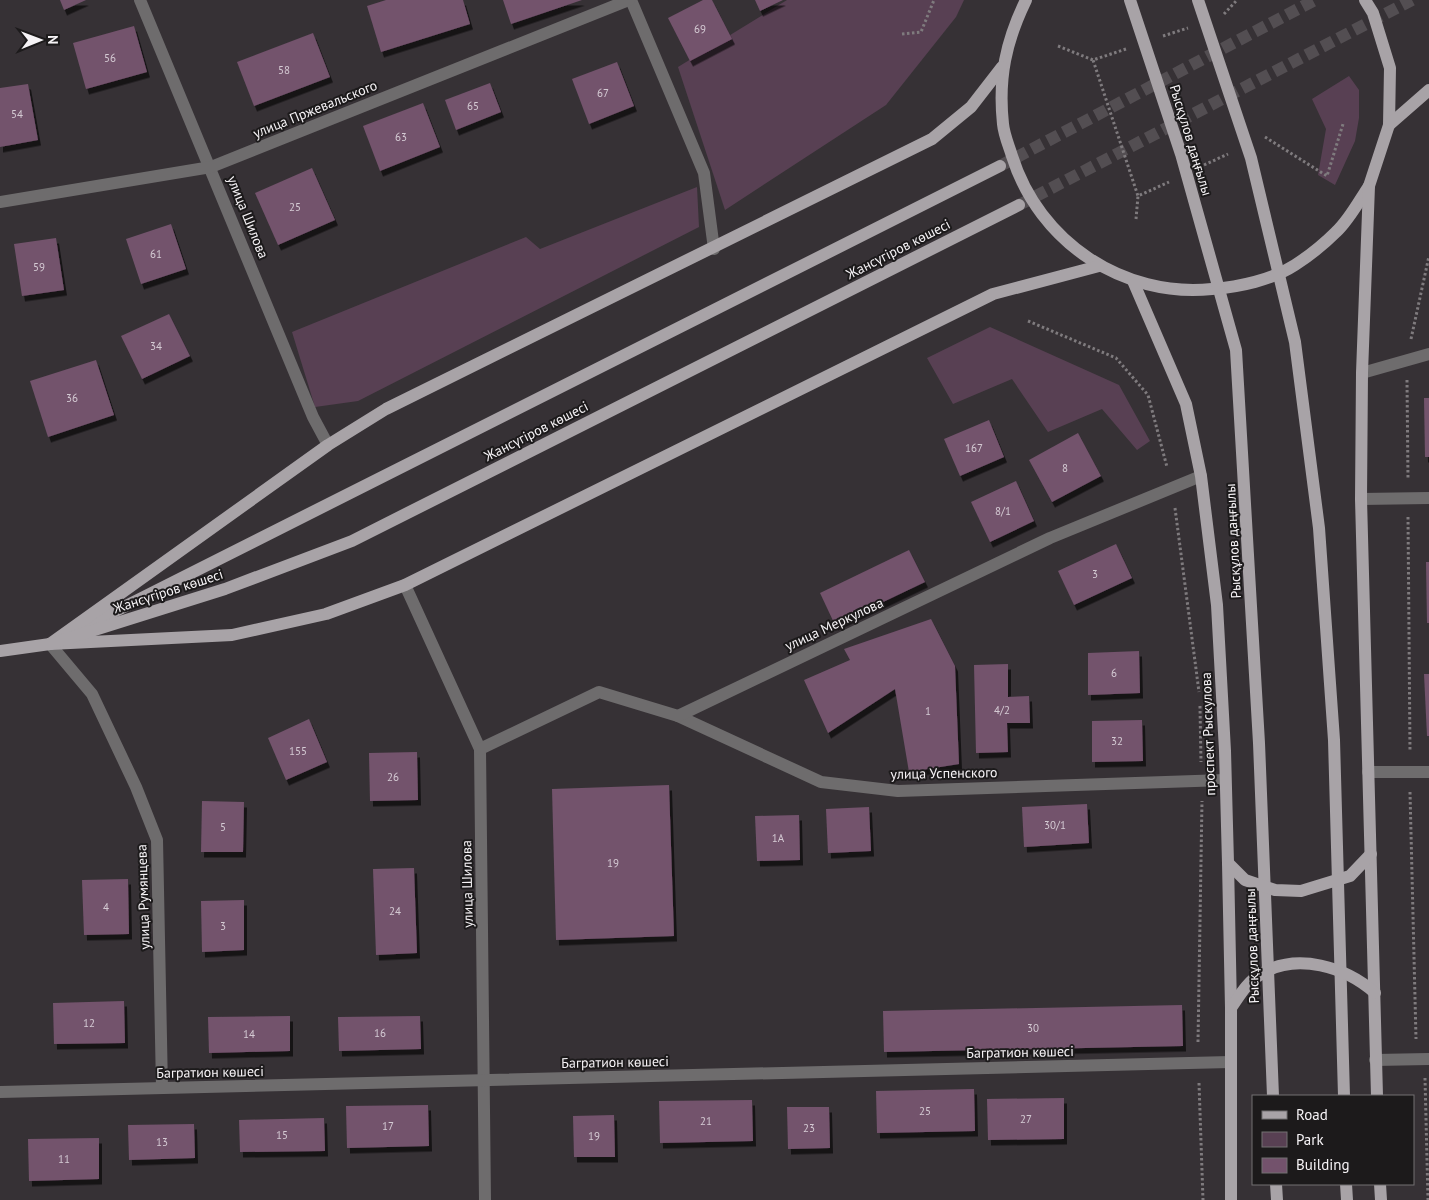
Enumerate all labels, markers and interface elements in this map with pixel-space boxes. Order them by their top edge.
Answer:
north arrow [15,15,65,65]
house number: 69 [694,22,706,36]
text: N [44,35,62,45]
house number: 56 [104,51,116,65]
house number: 58 [278,63,290,77]
street label: улица Пржевальского [250,76,380,142]
street label: Рысқұлов даңғылы [1166,82,1216,198]
house number: 67 [597,86,609,100]
house number: 65 [467,99,479,113]
house number: 54 [11,107,23,121]
house number: 63 [395,130,407,144]
street label: улица Шилова [223,173,273,261]
house number: 25 [289,200,301,214]
street label: Жансүгіров көшесі [842,215,953,284]
house number: 61 [150,247,162,261]
house number: 59 [33,260,45,274]
house number: 34 [150,339,162,353]
house number: 36 [66,391,78,405]
street label: Жансүгіров көшесі [480,397,591,466]
house number: 167 [965,441,983,455]
house number: 8 [1062,461,1068,475]
street label: Рысқұлов даңғылы [1221,483,1245,599]
house number: 8/1 [995,504,1011,518]
street label: Жансүгіров көшесі [110,565,225,618]
house number: 3 [1092,567,1098,581]
street label: улица Меркулова [782,593,886,655]
house number: 6 [1111,666,1117,680]
street label: проспект Рыскулова [1197,672,1219,796]
house number: 4/2 [994,703,1010,717]
house number: 1 [925,704,931,718]
house number: 32 [1111,734,1123,748]
house number: 155 [289,744,307,758]
street label: улица Успенского [890,763,998,783]
house number: 26 [387,770,399,784]
house number: 30/1 [1044,818,1066,832]
house number: 5 [220,820,226,834]
house number: 1А [772,831,785,845]
street label: улица Шилова [457,840,477,928]
street label: улица Румянцева [132,844,154,950]
house number: 19 [607,856,619,870]
street label: Рысқұлов даңғылы [1241,888,1263,1004]
house number: 4 [103,900,109,914]
house number: 24 [389,904,401,918]
house number: 3 [220,919,226,933]
house number: 12 [83,1016,95,1030]
house number: 30 [1027,1021,1039,1035]
house number: 16 [374,1026,386,1040]
house number: 14 [243,1027,255,1041]
street label: Багратион көшесі [966,1042,1074,1062]
street label: Багратион көшесі [561,1052,669,1072]
street label: Багратион көшесі [156,1062,264,1082]
legend [1252,1095,1414,1185]
house number: 25 [919,1104,931,1118]
text: Road [1296,1105,1328,1124]
house number: 27 [1020,1112,1032,1126]
house number: 21 [700,1114,712,1128]
house number: 17 [382,1119,394,1133]
house number: 23 [803,1121,815,1135]
house number: 15 [276,1128,288,1142]
house number: 19 [588,1129,600,1143]
text: Park [1296,1130,1324,1149]
house number: 13 [156,1135,168,1149]
house number: 11 [58,1152,70,1166]
text: Building [1296,1155,1350,1174]

